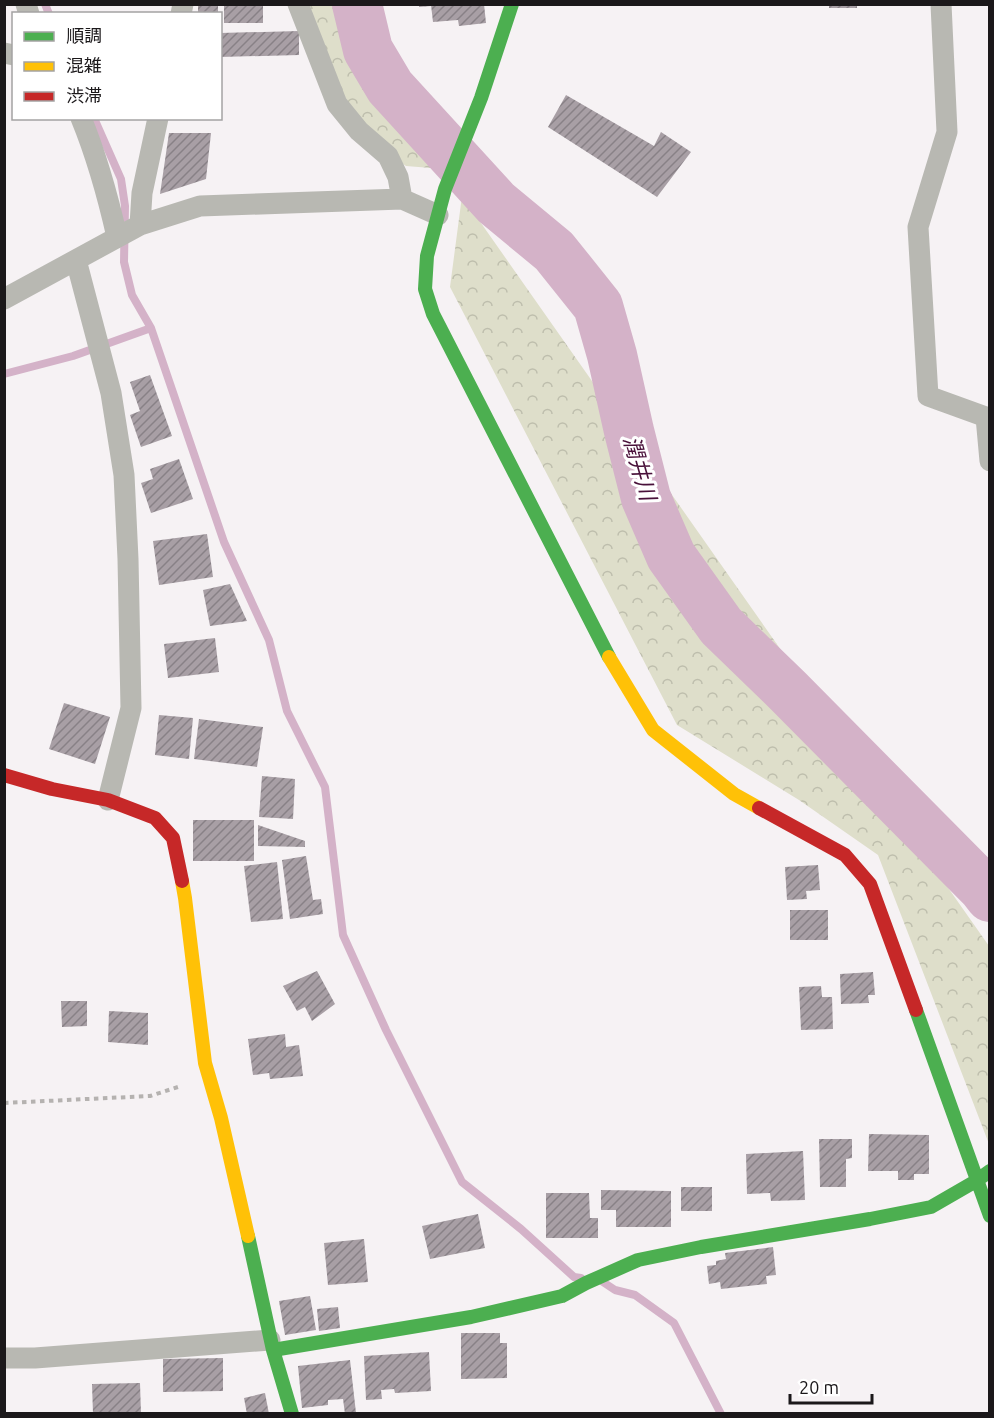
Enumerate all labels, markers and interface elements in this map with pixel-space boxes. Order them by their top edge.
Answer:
legend [12,12,222,120]
text: 順調 [66,25,102,45]
text: 混雑 [66,55,102,75]
text: 渋滞 [66,85,102,105]
water label: 潤井川 [619,433,662,505]
scale bar [790,1367,872,1405]
text: 20 m [799,1377,839,1397]

